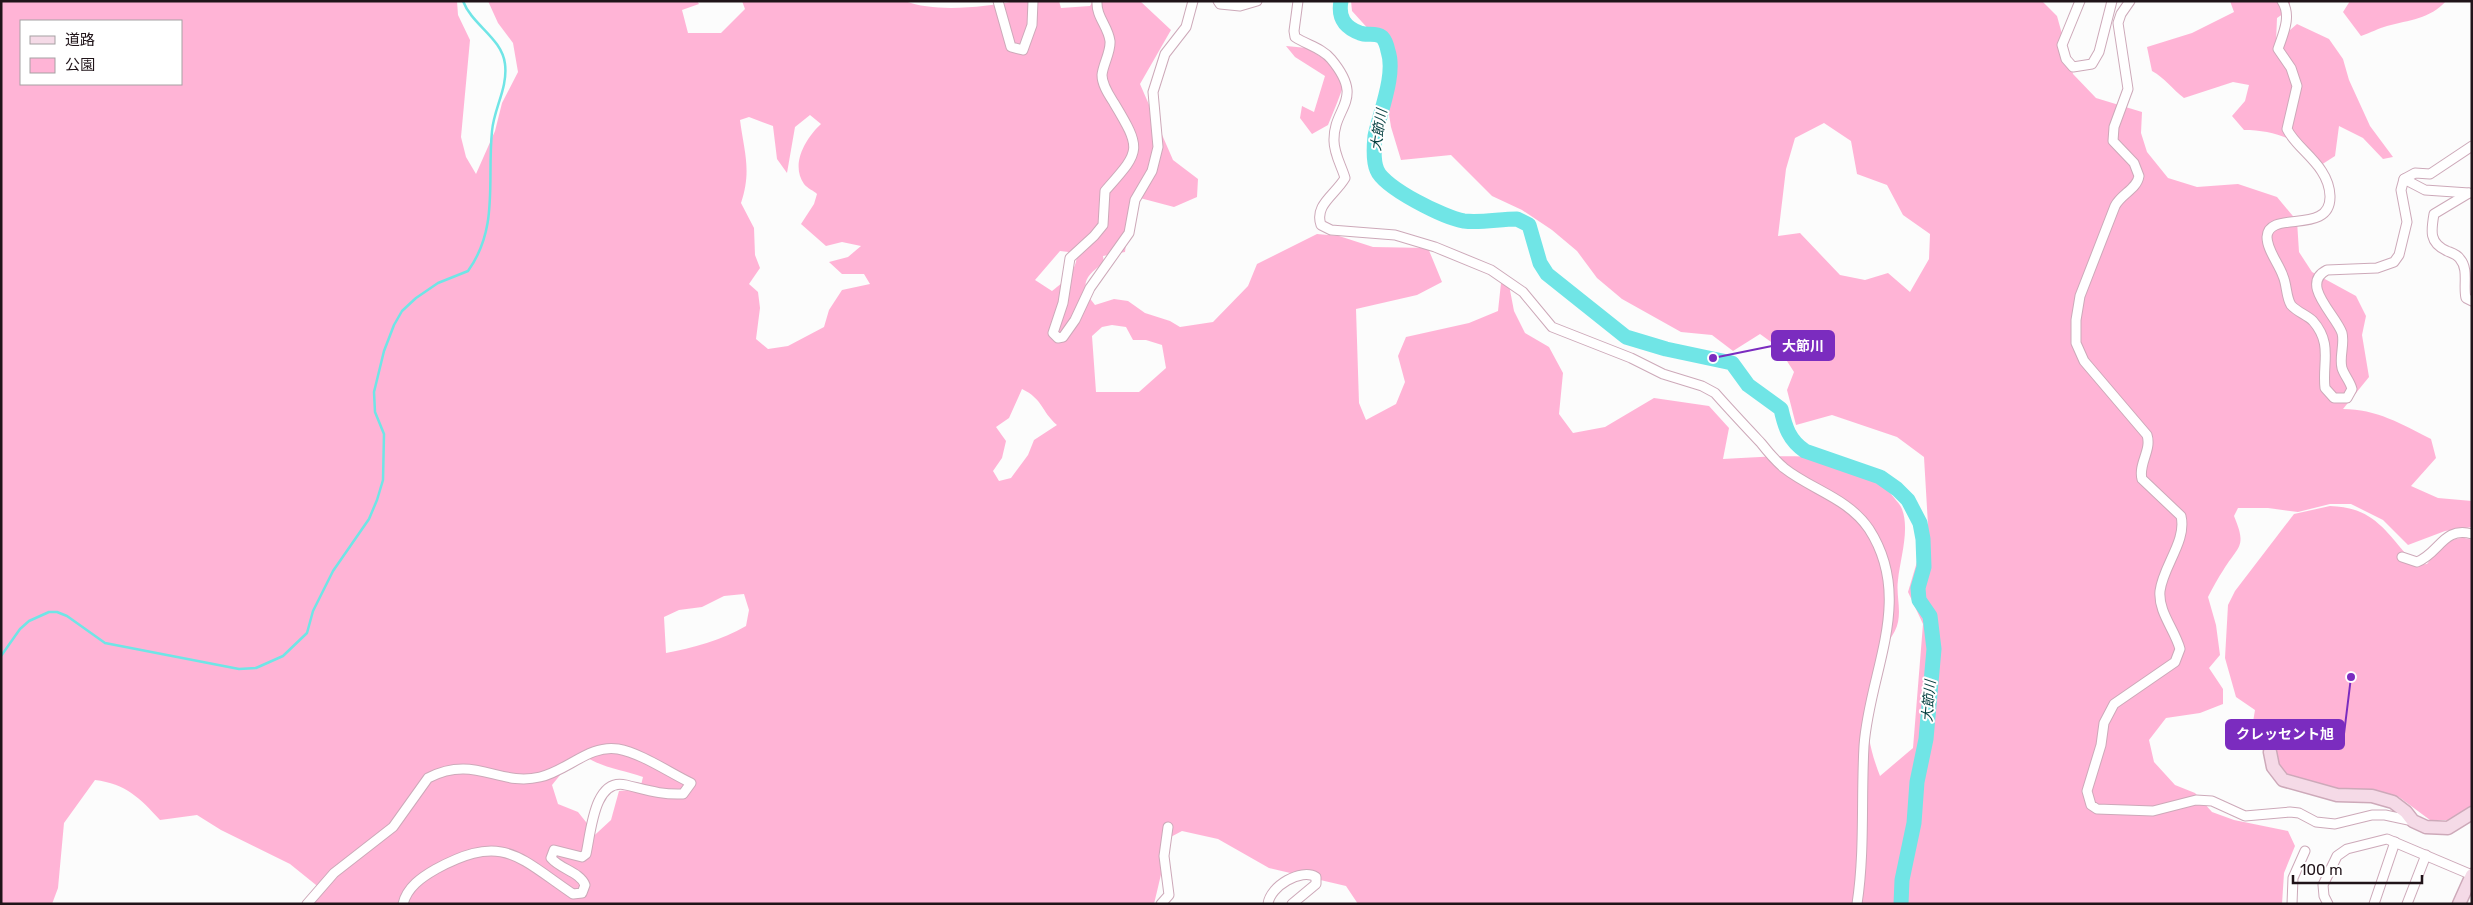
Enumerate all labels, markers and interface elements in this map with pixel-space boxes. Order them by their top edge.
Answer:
legend [20,20,182,85]
text: 道路 [65,31,95,49]
text: 公園 [65,56,95,74]
water label: 大節川 [1367,106,1391,152]
callout: 大節川 [1772,331,1834,360]
text: 大節川 [1782,338,1824,355]
water label: 大節川 [1919,677,1939,723]
callout: クレッセント旭 [2226,720,2344,749]
text: クレッセント旭 [2236,726,2334,743]
scale bar [2293,852,2422,884]
text: 100 m [2300,861,2342,879]

